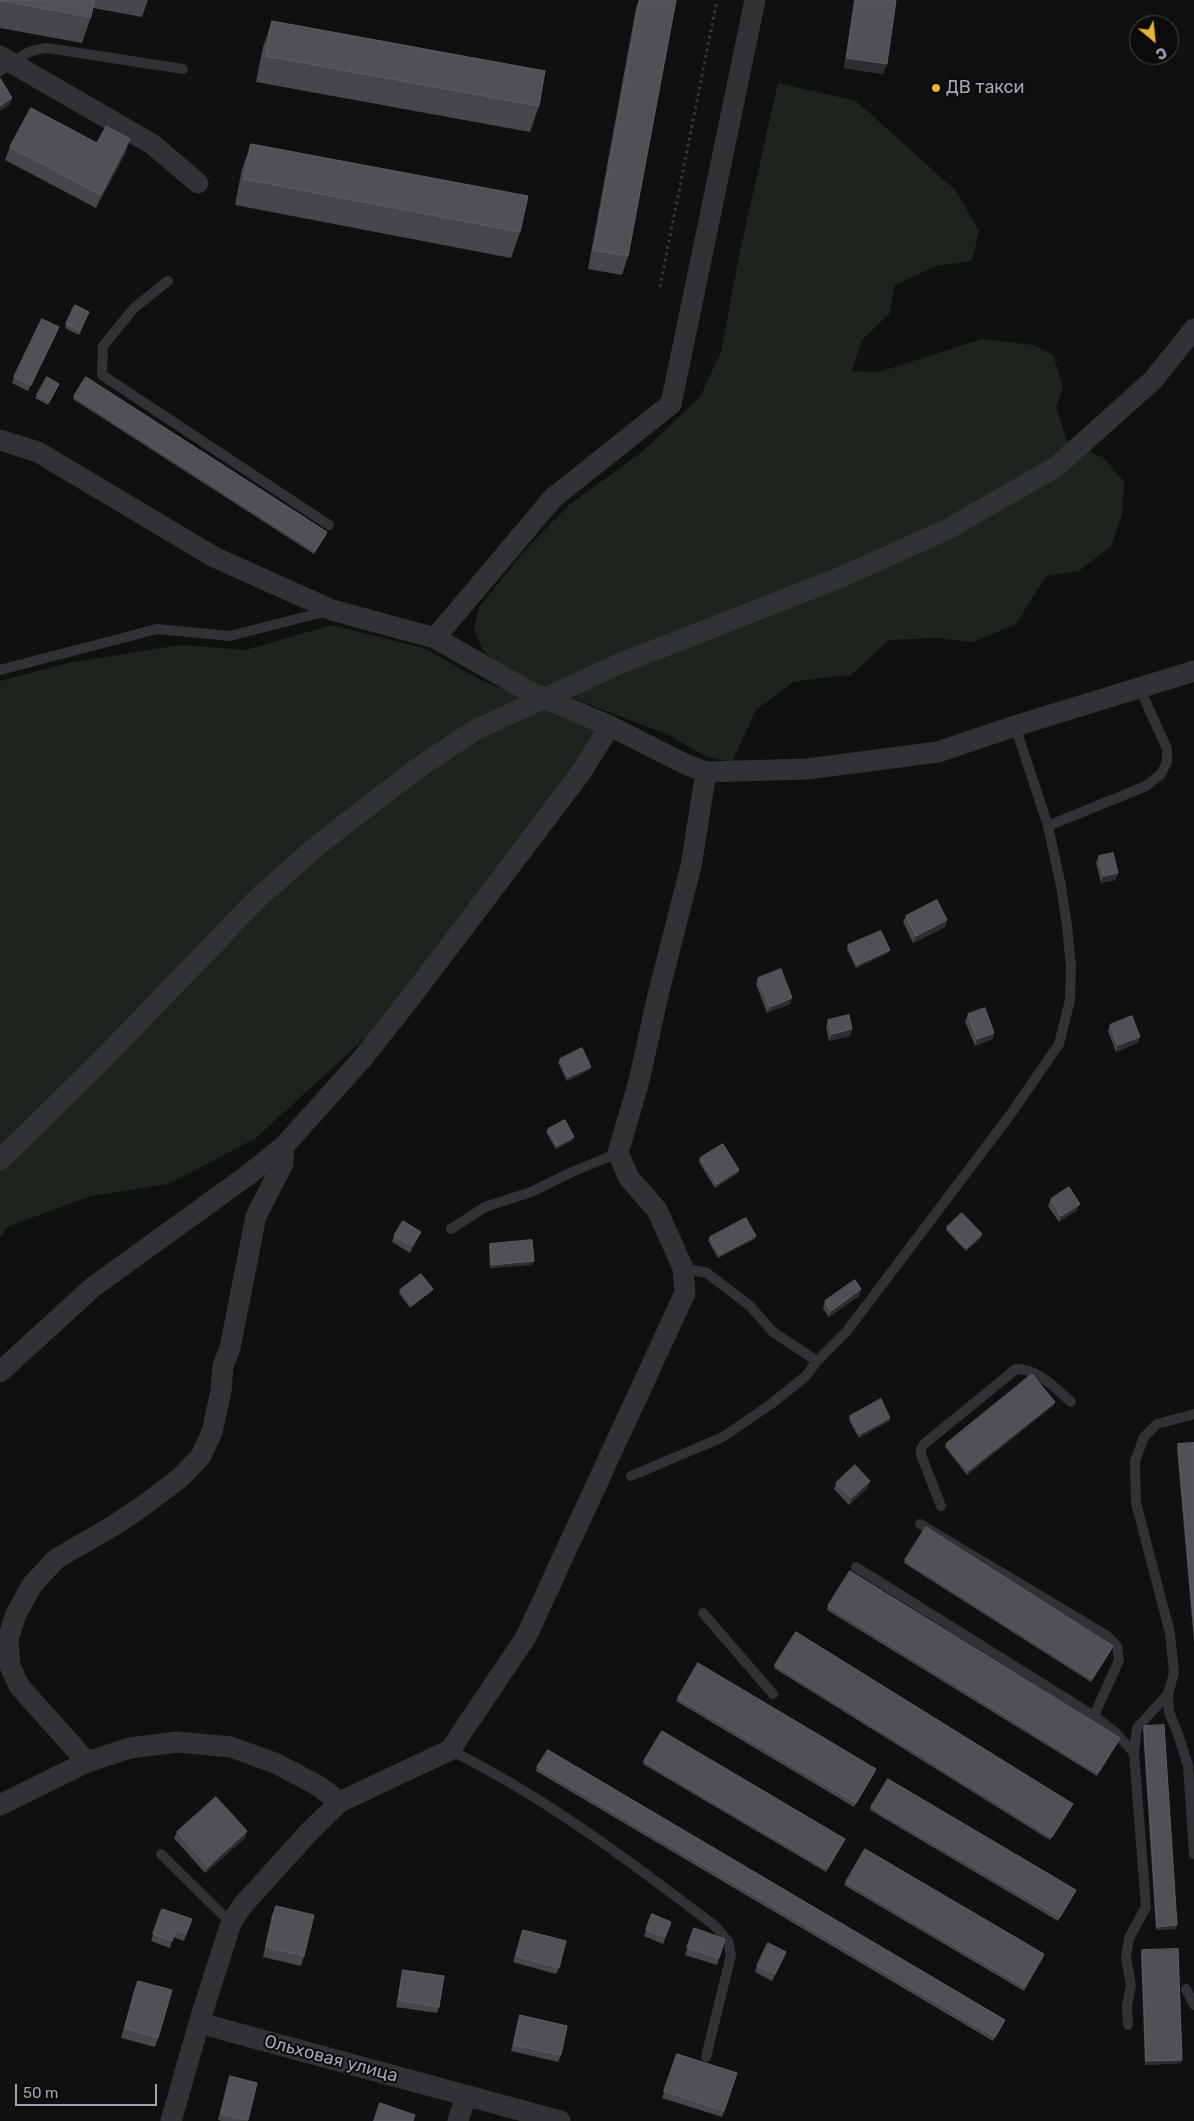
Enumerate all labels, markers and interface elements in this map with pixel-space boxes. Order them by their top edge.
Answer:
north arrow [1129,15,1179,65]
text: С [1152,43,1169,63]
place label: ДВ такси [946,77,1024,99]
marker: ДВ такси [930,82,942,94]
street label: Ольховая улица [262,2031,400,2087]
scale bar [18,2074,160,2106]
text: 50 m [23,2084,58,2102]

